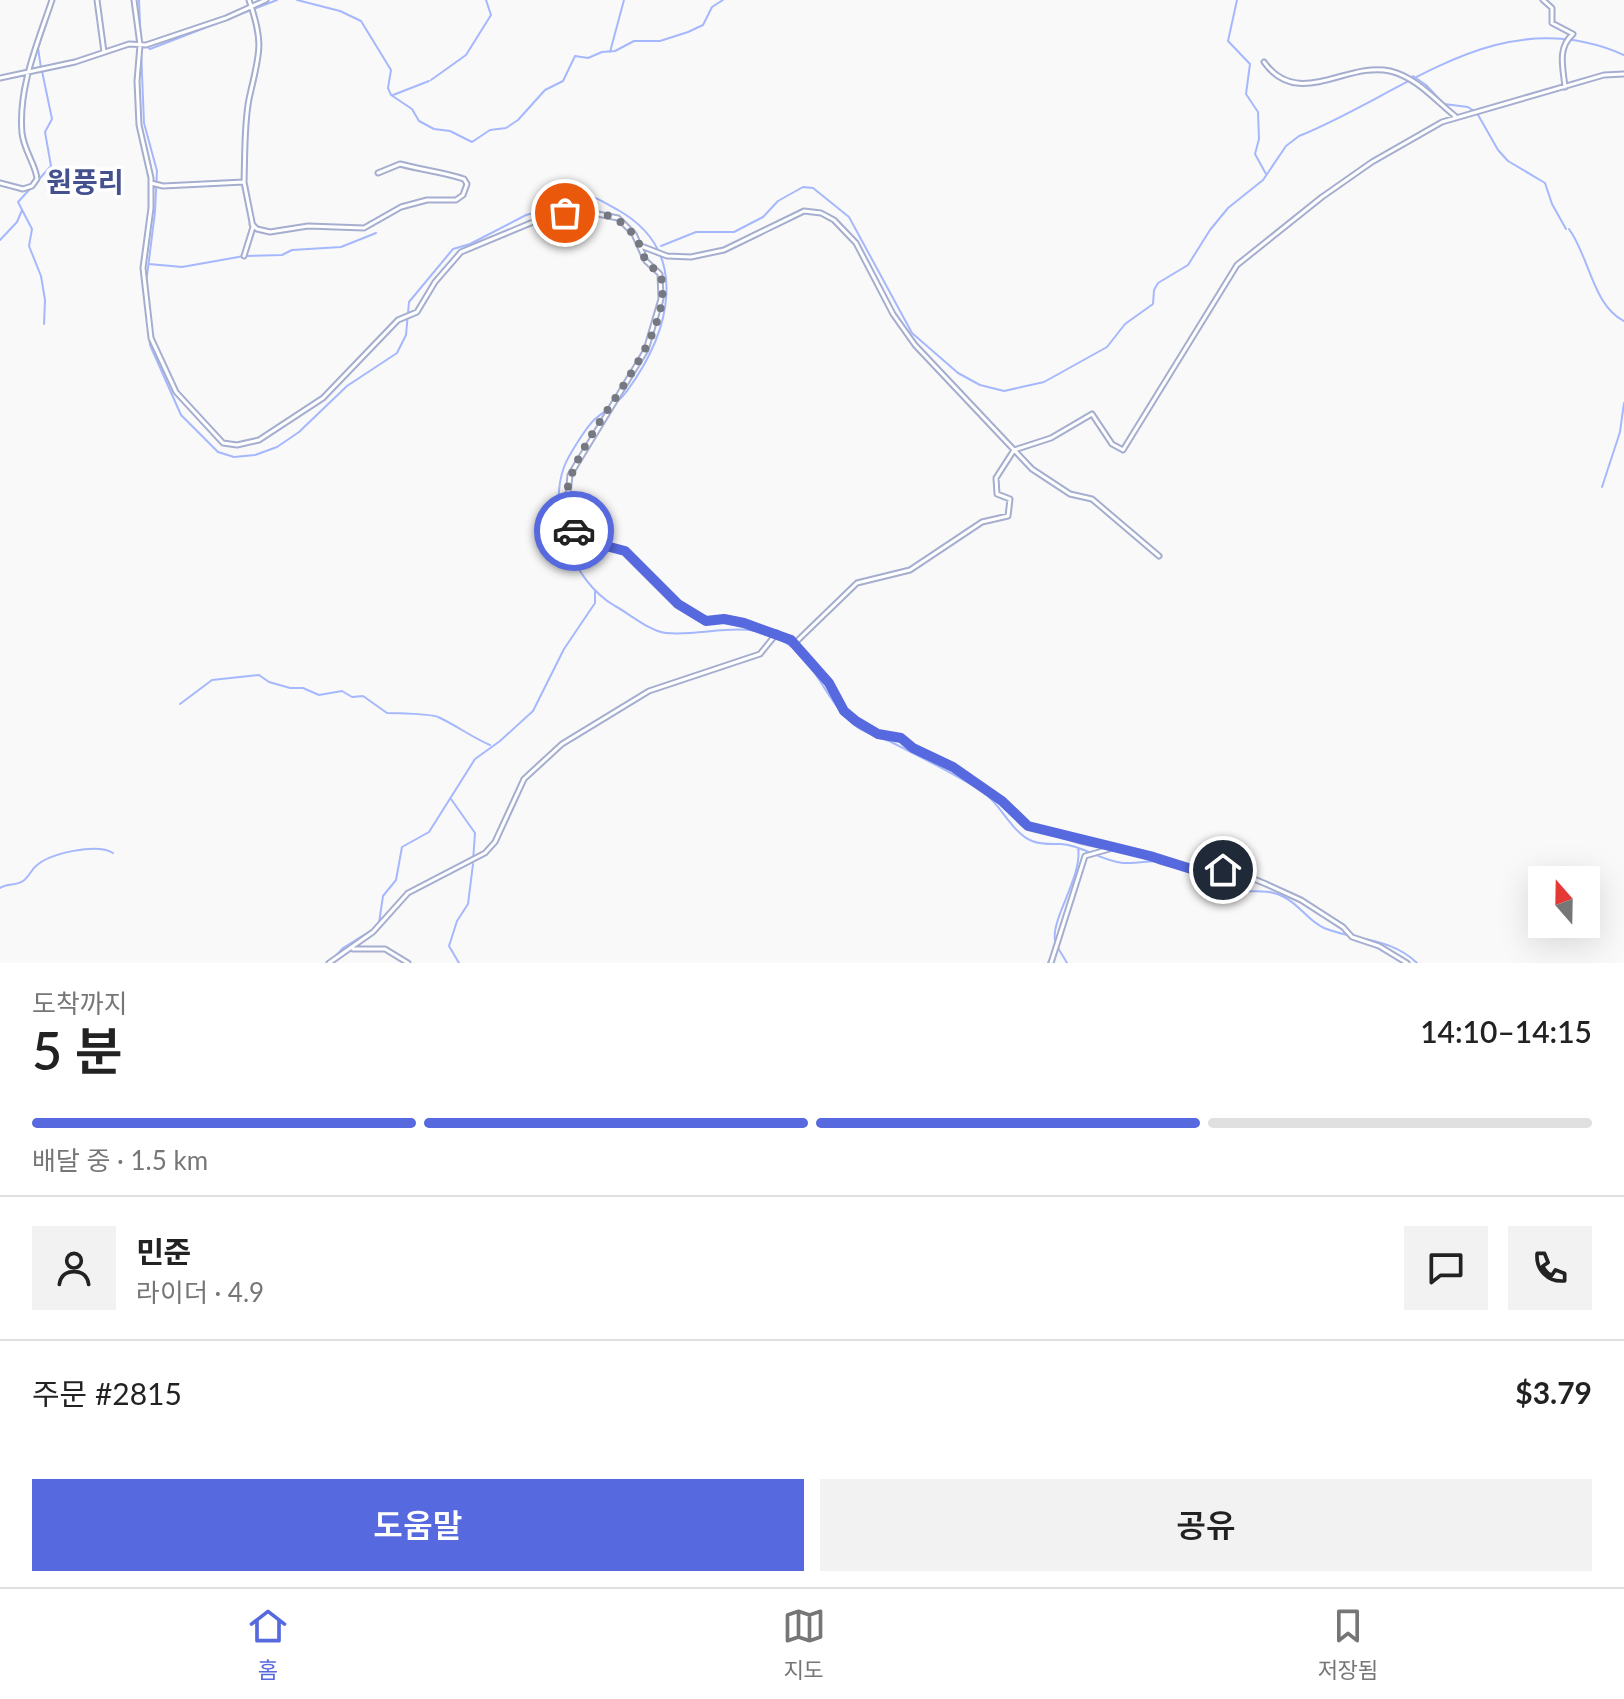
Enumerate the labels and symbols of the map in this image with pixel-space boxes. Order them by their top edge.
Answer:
district label: 원풍리 [46,164,124,198]
pin [531,179,599,247]
courier [534,491,614,571]
pin [1189,836,1257,904]
north arrow [1528,866,1600,938]

